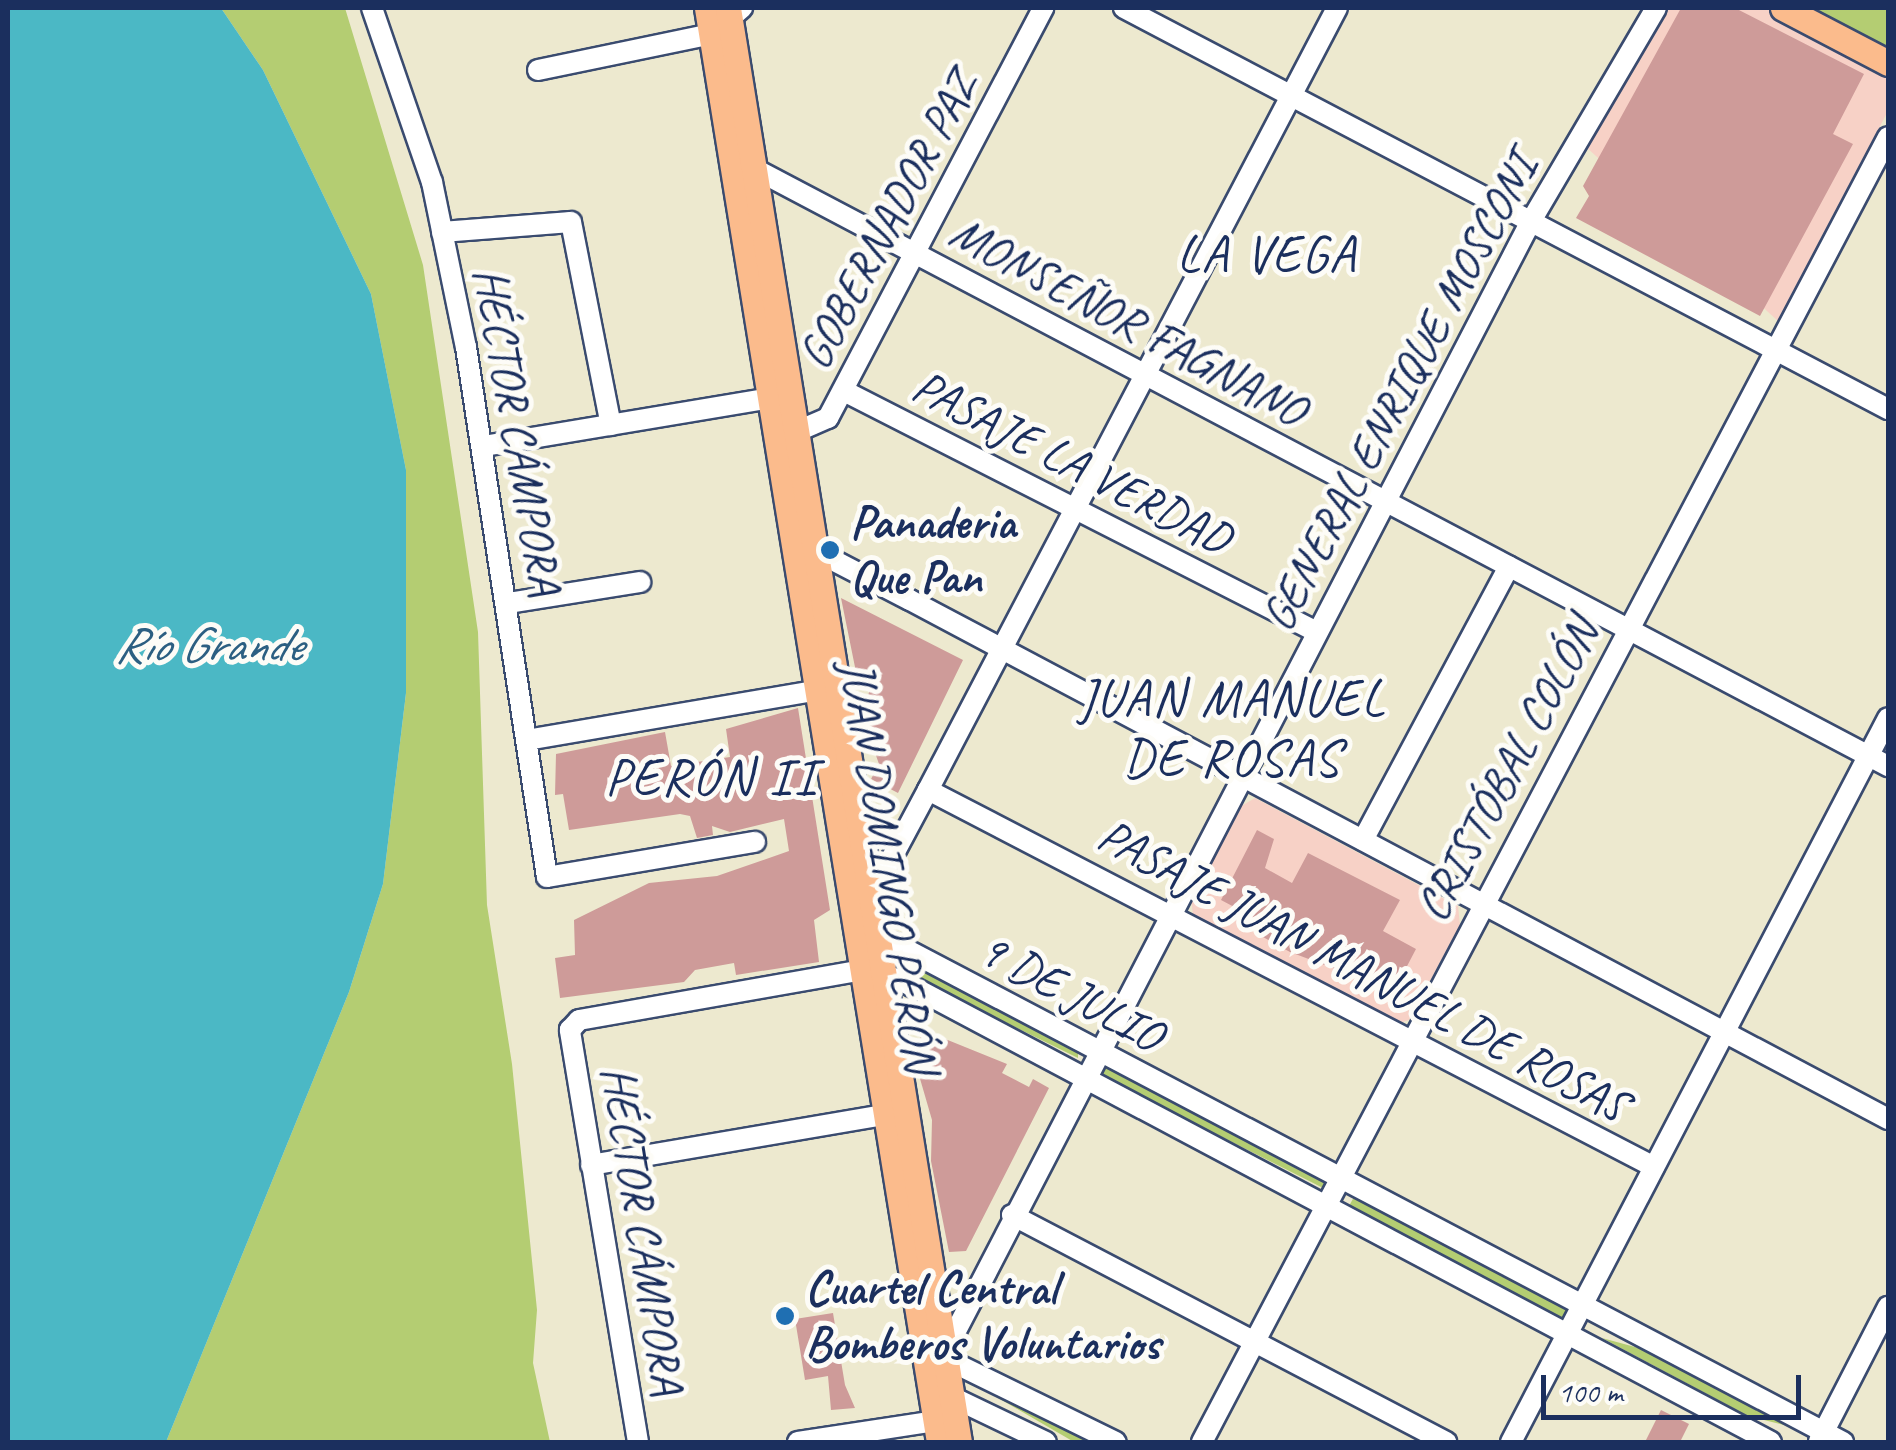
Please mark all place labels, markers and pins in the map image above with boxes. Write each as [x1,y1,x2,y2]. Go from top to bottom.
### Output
place label: Panaderia Que Pan [850,493,1015,606]
marker: Panaderia Que Pan [819,539,841,561]
place label: Cuartel Central Bomberos Voluntarios [805,1259,1160,1372]
marker: Cuartel Central Bomberos Voluntarios [774,1305,796,1327]

